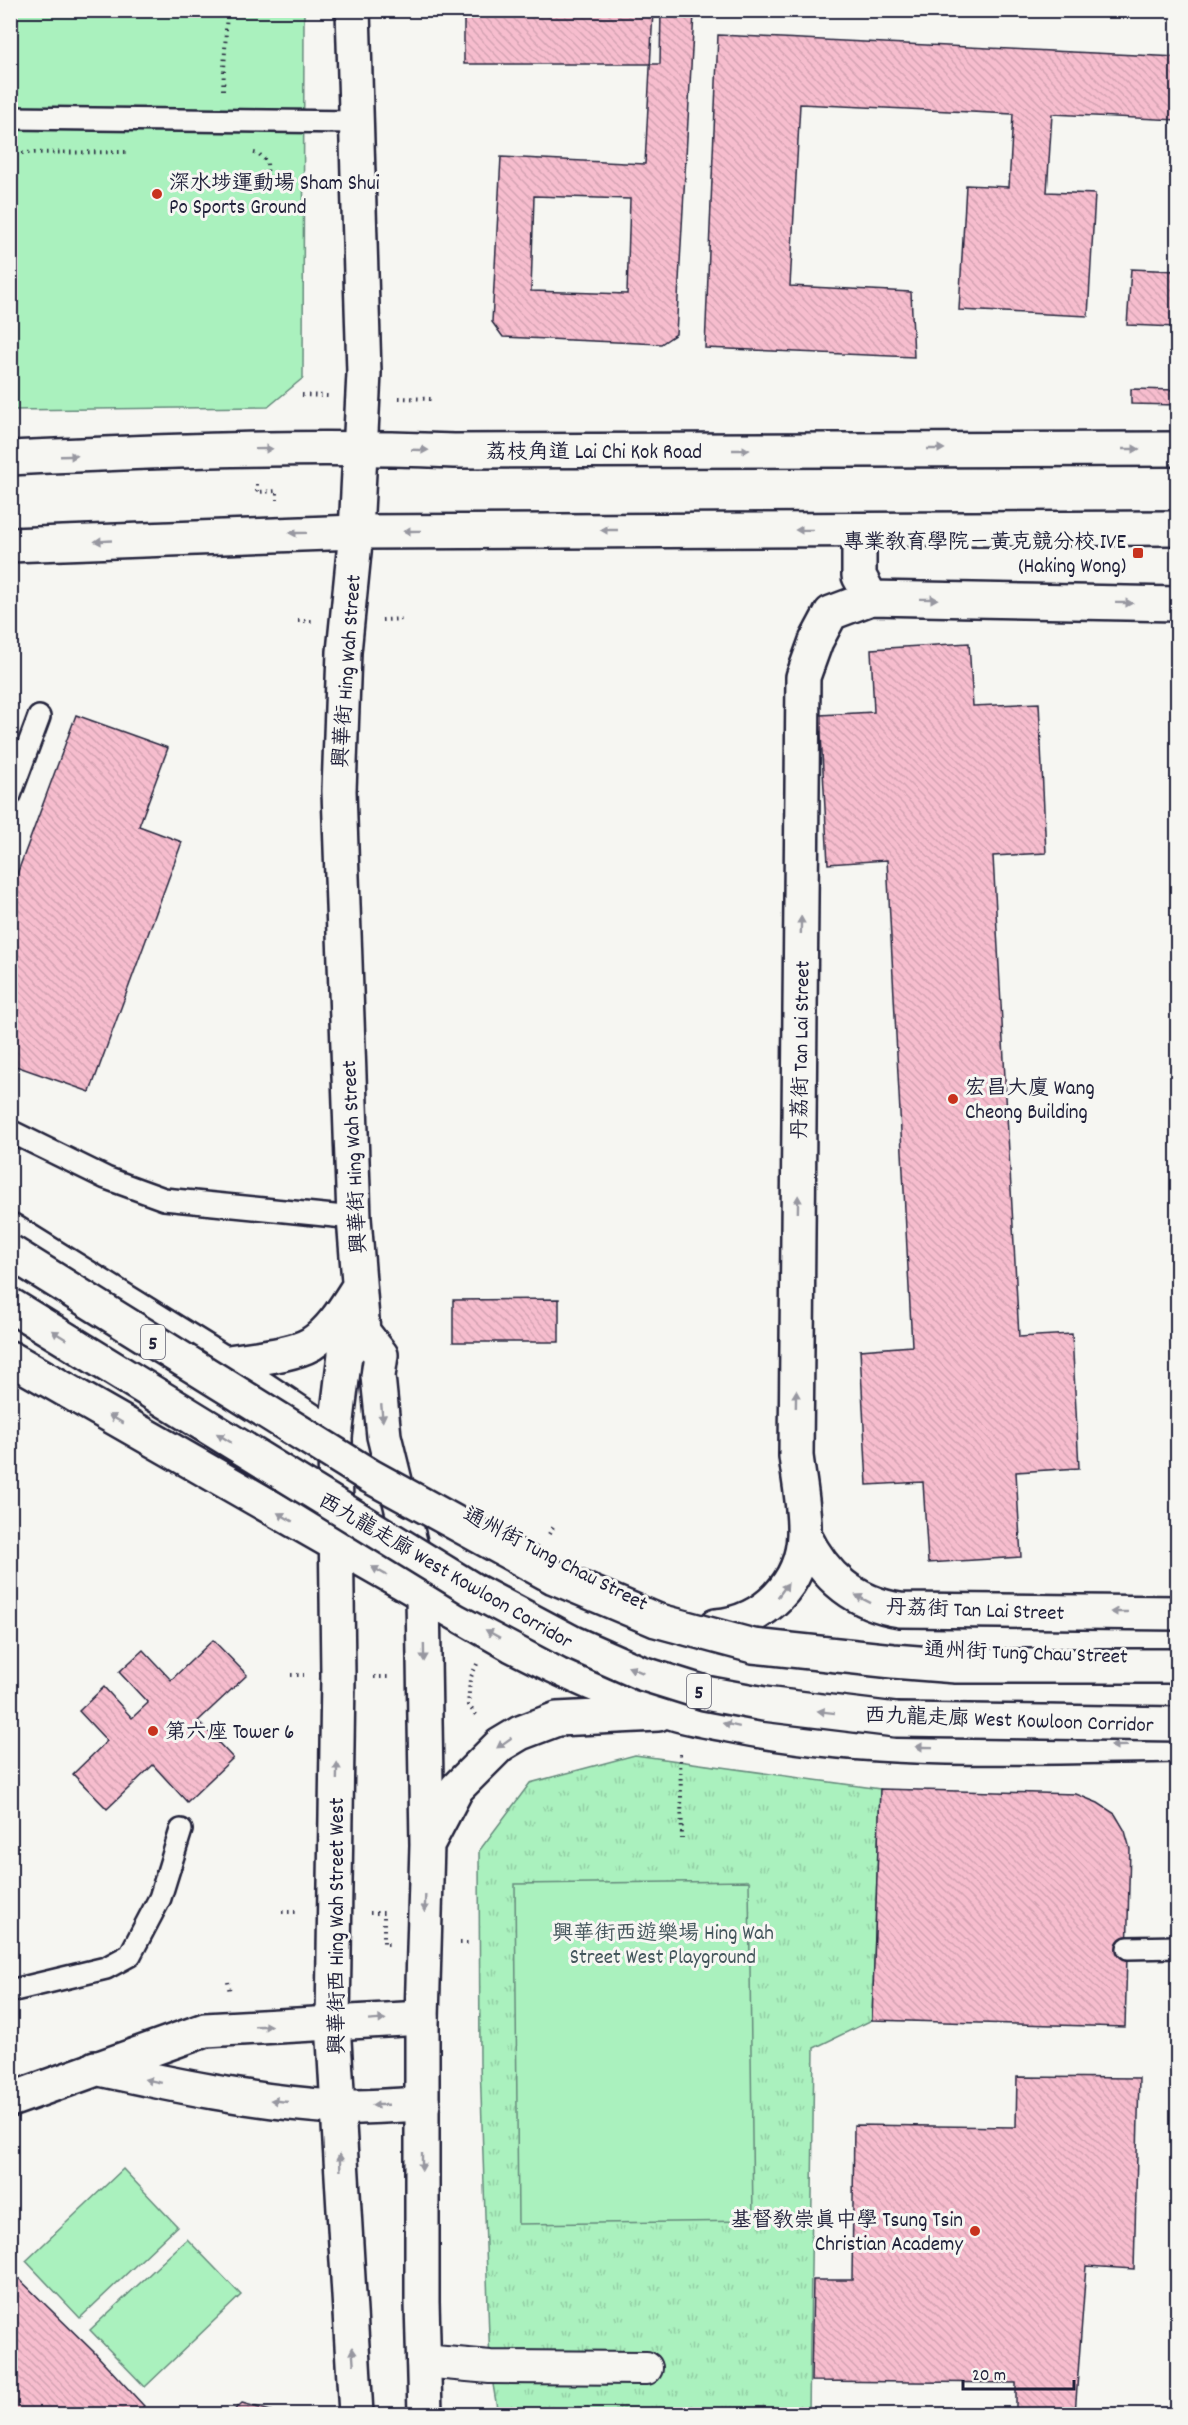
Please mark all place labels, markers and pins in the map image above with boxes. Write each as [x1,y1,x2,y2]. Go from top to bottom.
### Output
place label: 深水埗運動場 Sham Shui Po Sports Ground [169,170,380,224]
marker: 深水埗運動場 Sham Shui Po Sports Ground [150,187,164,201]
place label: 專業教育學院－黃克競分校 IVE (Haking Wong) [843,529,1126,583]
marker: 專業教育學院－黃克競分校 IVE (Haking Wong) [1131,546,1145,560]
place label: 宏昌大廈 Wang Cheong Building [965,1075,1095,1129]
marker: 宏昌大廈 Wang Cheong Building [946,1092,960,1106]
place label: 第六座 Tower 6 [165,1719,294,1749]
marker: 第六座 Tower 6 [146,1724,160,1738]
place label: 基督教崇真中學 Tsung Tsin Christian Academy [730,2207,963,2261]
marker: 基督教崇真中學 Tsung Tsin Christian Academy [968,2224,982,2238]

